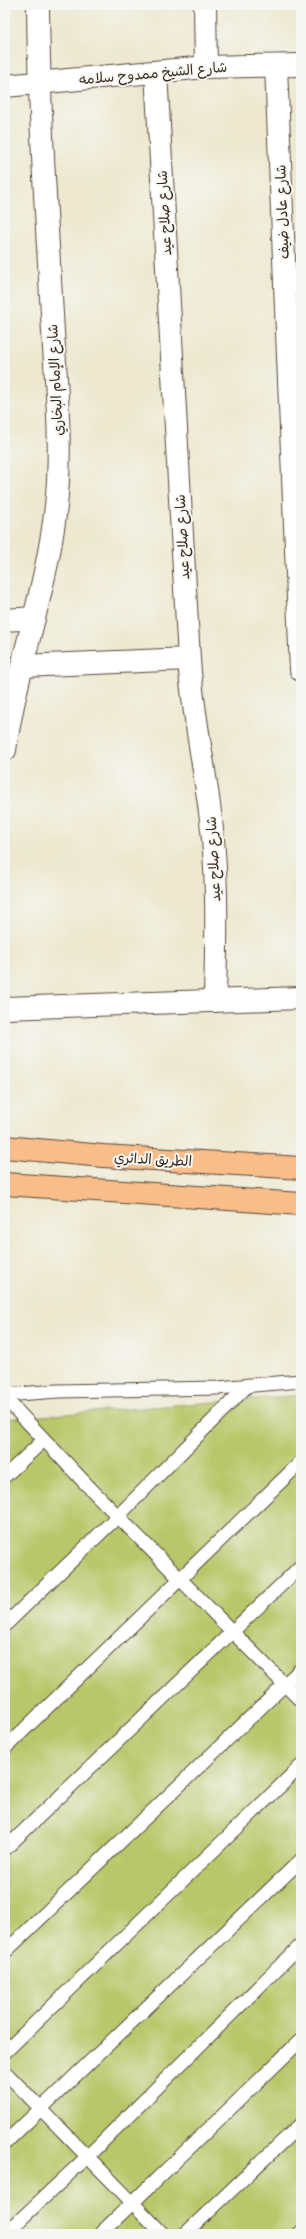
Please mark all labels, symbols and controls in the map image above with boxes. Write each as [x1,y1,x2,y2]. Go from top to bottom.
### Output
street label: شارع الشيخ ممدوح سلامه [78,58,228,91]
street label: شارع عادل ضيف [271,164,296,260]
street label: شارع صلاح عيد [153,170,178,256]
street label: شارع الإمام البخاري [43,324,70,436]
street label: شارع صلاح عيد [171,494,196,580]
street label: شارع صلاح عيد [202,816,227,902]
street label: الطريق الدائري [113,1148,192,1173]

